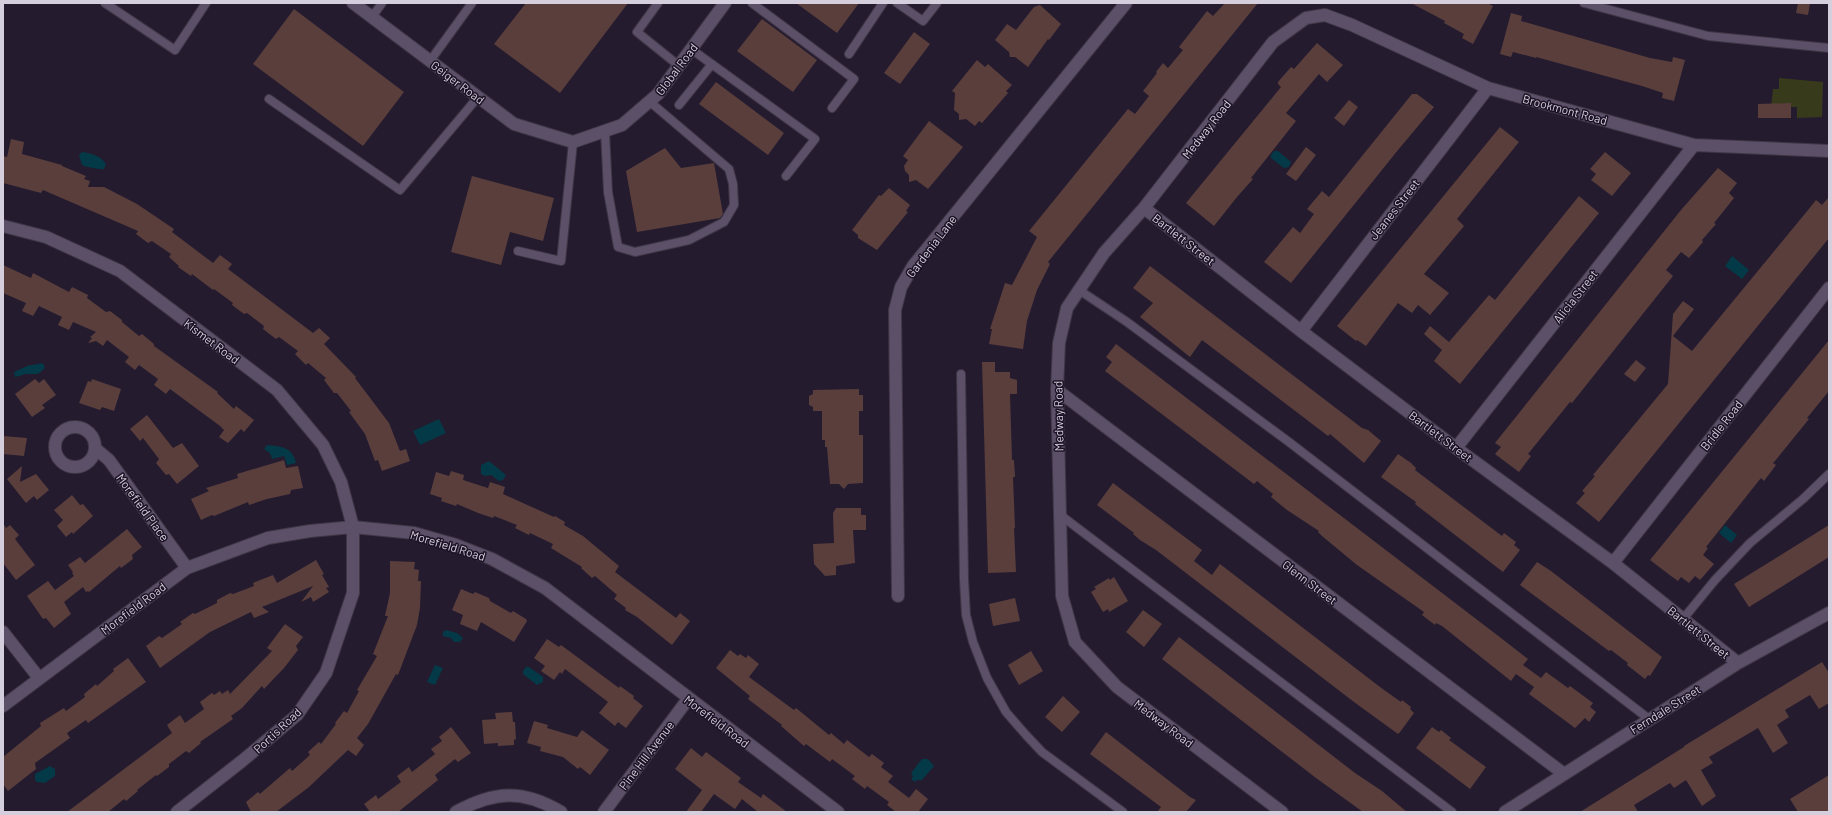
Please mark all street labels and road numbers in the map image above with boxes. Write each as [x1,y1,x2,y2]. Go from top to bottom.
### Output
street label: Global Road [652,40,700,98]
street label: Geiger Road [429,57,487,107]
street label: Brookmont Road [1521,91,1609,127]
street label: Medway Road [1179,97,1233,161]
street label: Jeanes Street [1366,176,1422,242]
street label: Bartlett Street [1150,210,1218,268]
street label: Gardenia Lane [903,212,959,280]
street label: Alicia Street [1550,267,1600,325]
street label: Kismet Road [182,316,242,366]
street label: Medway Road [1050,381,1066,451]
street label: Bridle Road [1697,397,1745,453]
street label: Bartlett Street [1407,408,1475,464]
street label: Morefield Place [114,471,172,543]
street label: Morefield Road [409,527,487,563]
street label: Glenn Street [1280,557,1340,607]
street label: Morefield Road [98,579,168,637]
street label: Bartlett Street [1665,603,1733,661]
street label: Ferndale Street [1627,682,1703,736]
street label: Morefield Road [682,692,752,750]
street label: Medway Road [1132,696,1196,750]
street label: Portis Road [250,704,304,756]
street label: Pine Hill Avenue [616,718,676,792]

